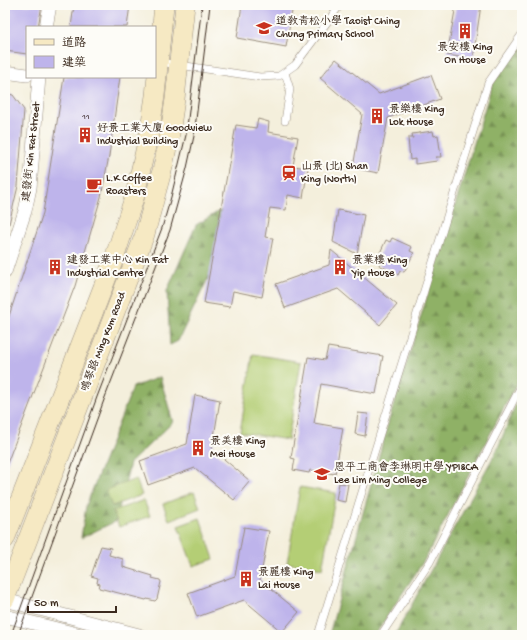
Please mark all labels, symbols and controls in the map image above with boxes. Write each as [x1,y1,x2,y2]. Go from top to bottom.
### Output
place label: 道教青松小學 Taoist Ching Chung Primary School [276,14,400,41]
school or university icon: 道教青松小學 Taoist Ching Chung Primary School [255,19,273,37]
building icon: 景安樓 King On House [456,22,474,40]
legend [26,26,156,78]
text: 道路 [62,36,86,51]
place label: 景安樓 King On House [437,41,493,67]
text: 建築 [62,56,86,71]
street label: 建發街 Kin Fat Street [20,100,43,202]
place label: 景樂樓 King Lok House [389,102,445,129]
building icon: 景樂樓 King Lok House [368,107,386,125]
house number: 11 [81,112,90,123]
place label: 好景工業大廈 Goodview Industrial Building [97,121,212,148]
building icon: 好景工業大廈 Goodview Industrial Building [76,126,94,144]
place label: 山景 (北) Shan King (North) [301,160,369,186]
station icon: 山景 (北) Shan King (North) [280,164,298,182]
place label: L.K Coffee Roasters [106,172,152,198]
cafe icon: L.K Coffee Roasters [85,176,103,194]
place label: 建發工業中心 Kin Fat Industrial Centre [67,253,170,280]
place label: 景業樓 King Yip House [351,253,408,280]
building icon: 建發工業中心 Kin Fat Industrial Centre [46,258,64,276]
building icon: 景業樓 King Yip House [331,258,349,276]
street label: 鳴琴路 Ming Kum Road [79,289,129,393]
place label: 景美樓 King Mei House [210,435,266,461]
building icon: 景美樓 King Mei House [189,439,207,457]
place label: 恩平工商會李琳明中學 YPI&CA Lee Lim Ming College [334,460,478,487]
school or university icon: 恩平工商會李琳明中學 YPI&CA Lee Lim Ming College [313,465,331,483]
place label: 景麗樓 King Lai House [258,566,314,592]
building icon: 景麗樓 King Lai House [237,570,255,588]
scale bar [28,588,116,614]
text: 50 m [34,597,59,611]

